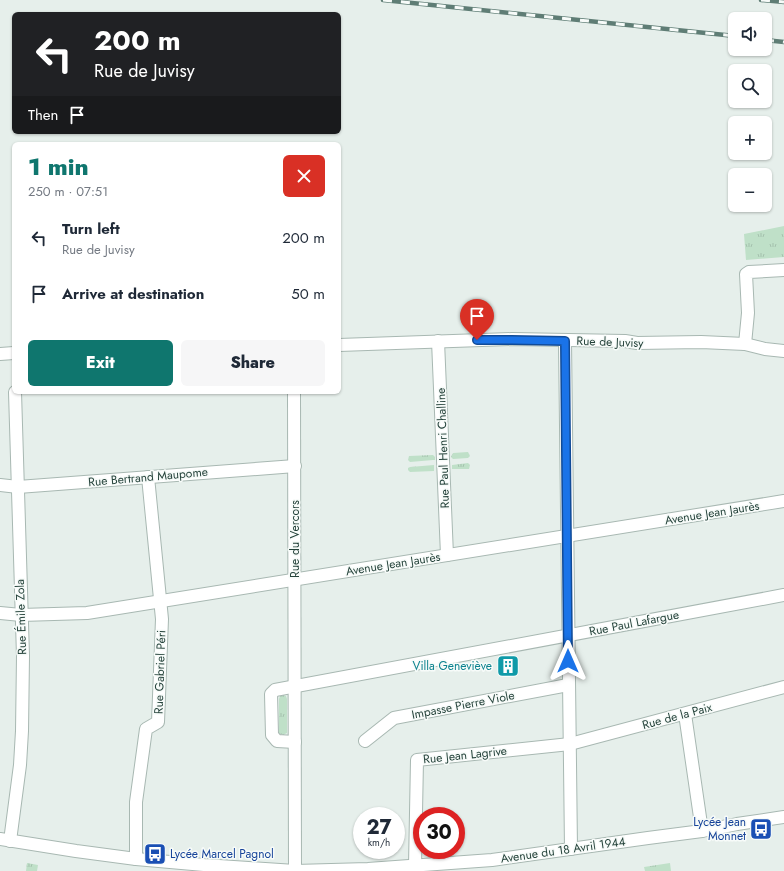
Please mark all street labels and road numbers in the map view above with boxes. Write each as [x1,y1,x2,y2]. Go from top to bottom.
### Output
street label: Rue de Juvisy [576,332,645,352]
street label: Rue Paul Henri Challine [432,387,454,509]
street label: Rue Bertrand Maupome [87,463,209,491]
street label: Avenue Jean Jaurès [663,497,761,529]
street label: Rue du Vercors [286,500,304,578]
street label: Avenue Jean Jaurès [344,548,442,580]
street label: Rue Émile Zola [11,579,31,655]
street label: Rue Paul Lafargue [588,605,680,641]
street label: Rue Gabriel Péri [150,630,170,714]
street label: Impasse Pierre Viole [410,686,516,724]
street label: Rue de la Paix [640,698,715,734]
street label: Rue Jean Lagrive [422,742,508,768]
street label: Avenue du 18 Avril 1944 [499,832,627,868]

